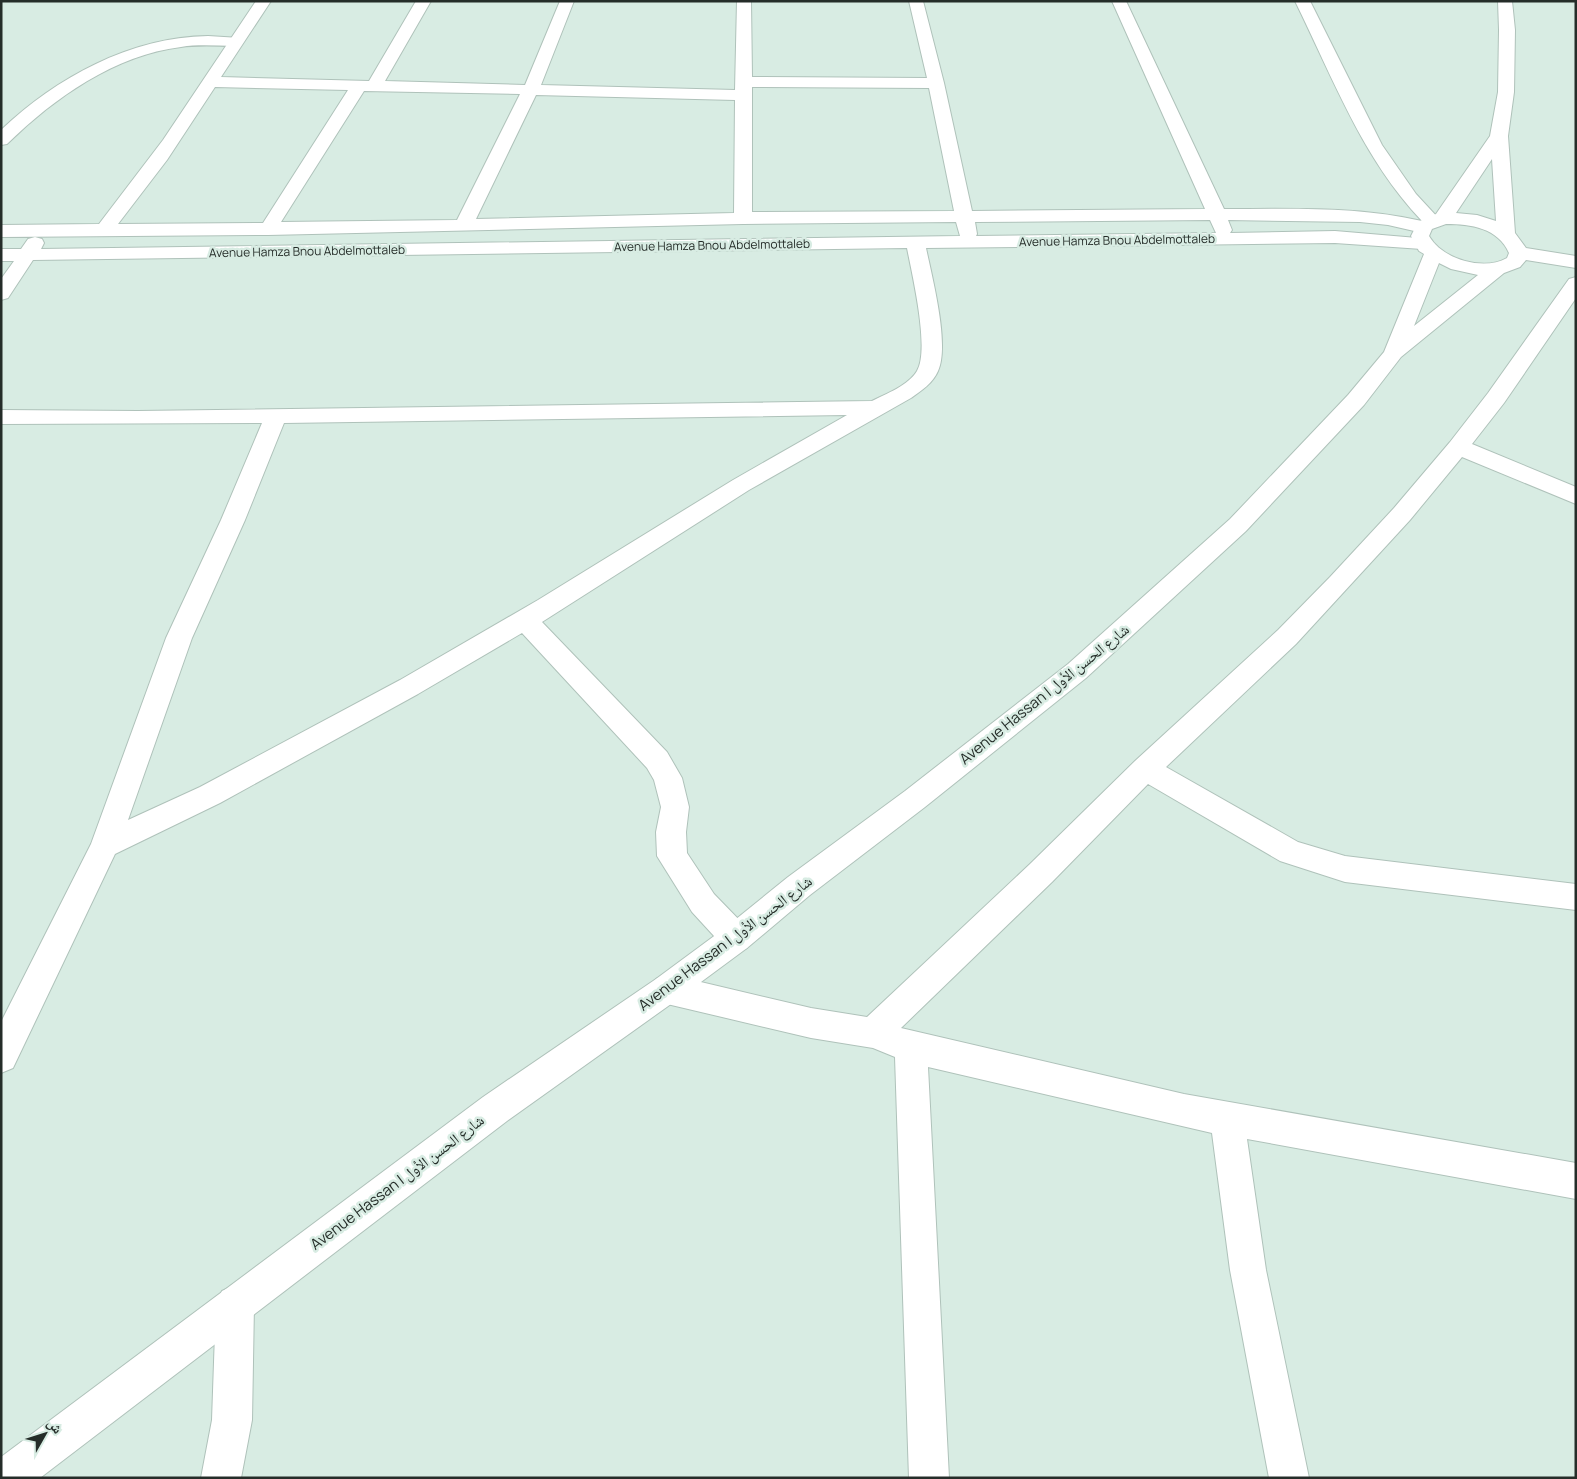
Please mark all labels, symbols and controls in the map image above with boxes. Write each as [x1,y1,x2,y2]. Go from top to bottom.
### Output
street label: Avenue Hamza Bnou Abdelmottaleb [1019,230,1215,250]
street label: Avenue Hamza Bnou Abdelmottaleb [614,235,810,255]
street label: Avenue Hamza Bnou Abdelmottaleb [209,241,405,261]
street label: Avenue Hassan I شارع الحسن الأول [955,619,1133,769]
street label: Avenue Hassan I شارع الحسن الأول [634,871,816,1015]
street label: Avenue Hassan I شارع الحسن الأول [306,1110,488,1254]
north arrow [20,1409,70,1459]
text: ش [43,1414,68,1437]

